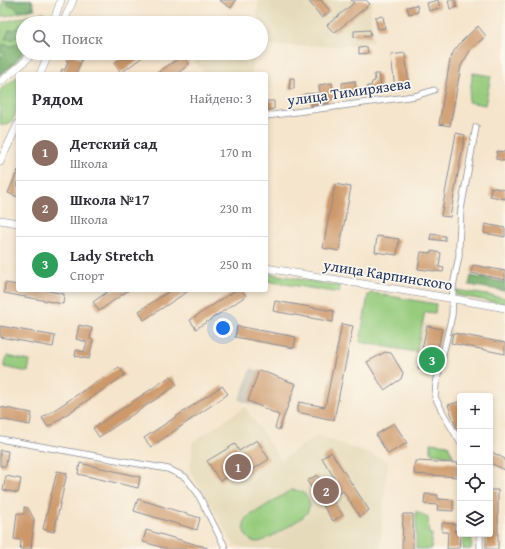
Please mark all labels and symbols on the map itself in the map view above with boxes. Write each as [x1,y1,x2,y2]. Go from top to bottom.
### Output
street label: улица Тимирязева [285,72,413,111]
street label: улица Карпинского [321,254,454,295]
your location [213,318,233,338]
pin: 3 [419,345,445,375]
pin: 1 [225,452,251,482]
pin: 2 [313,476,339,506]

